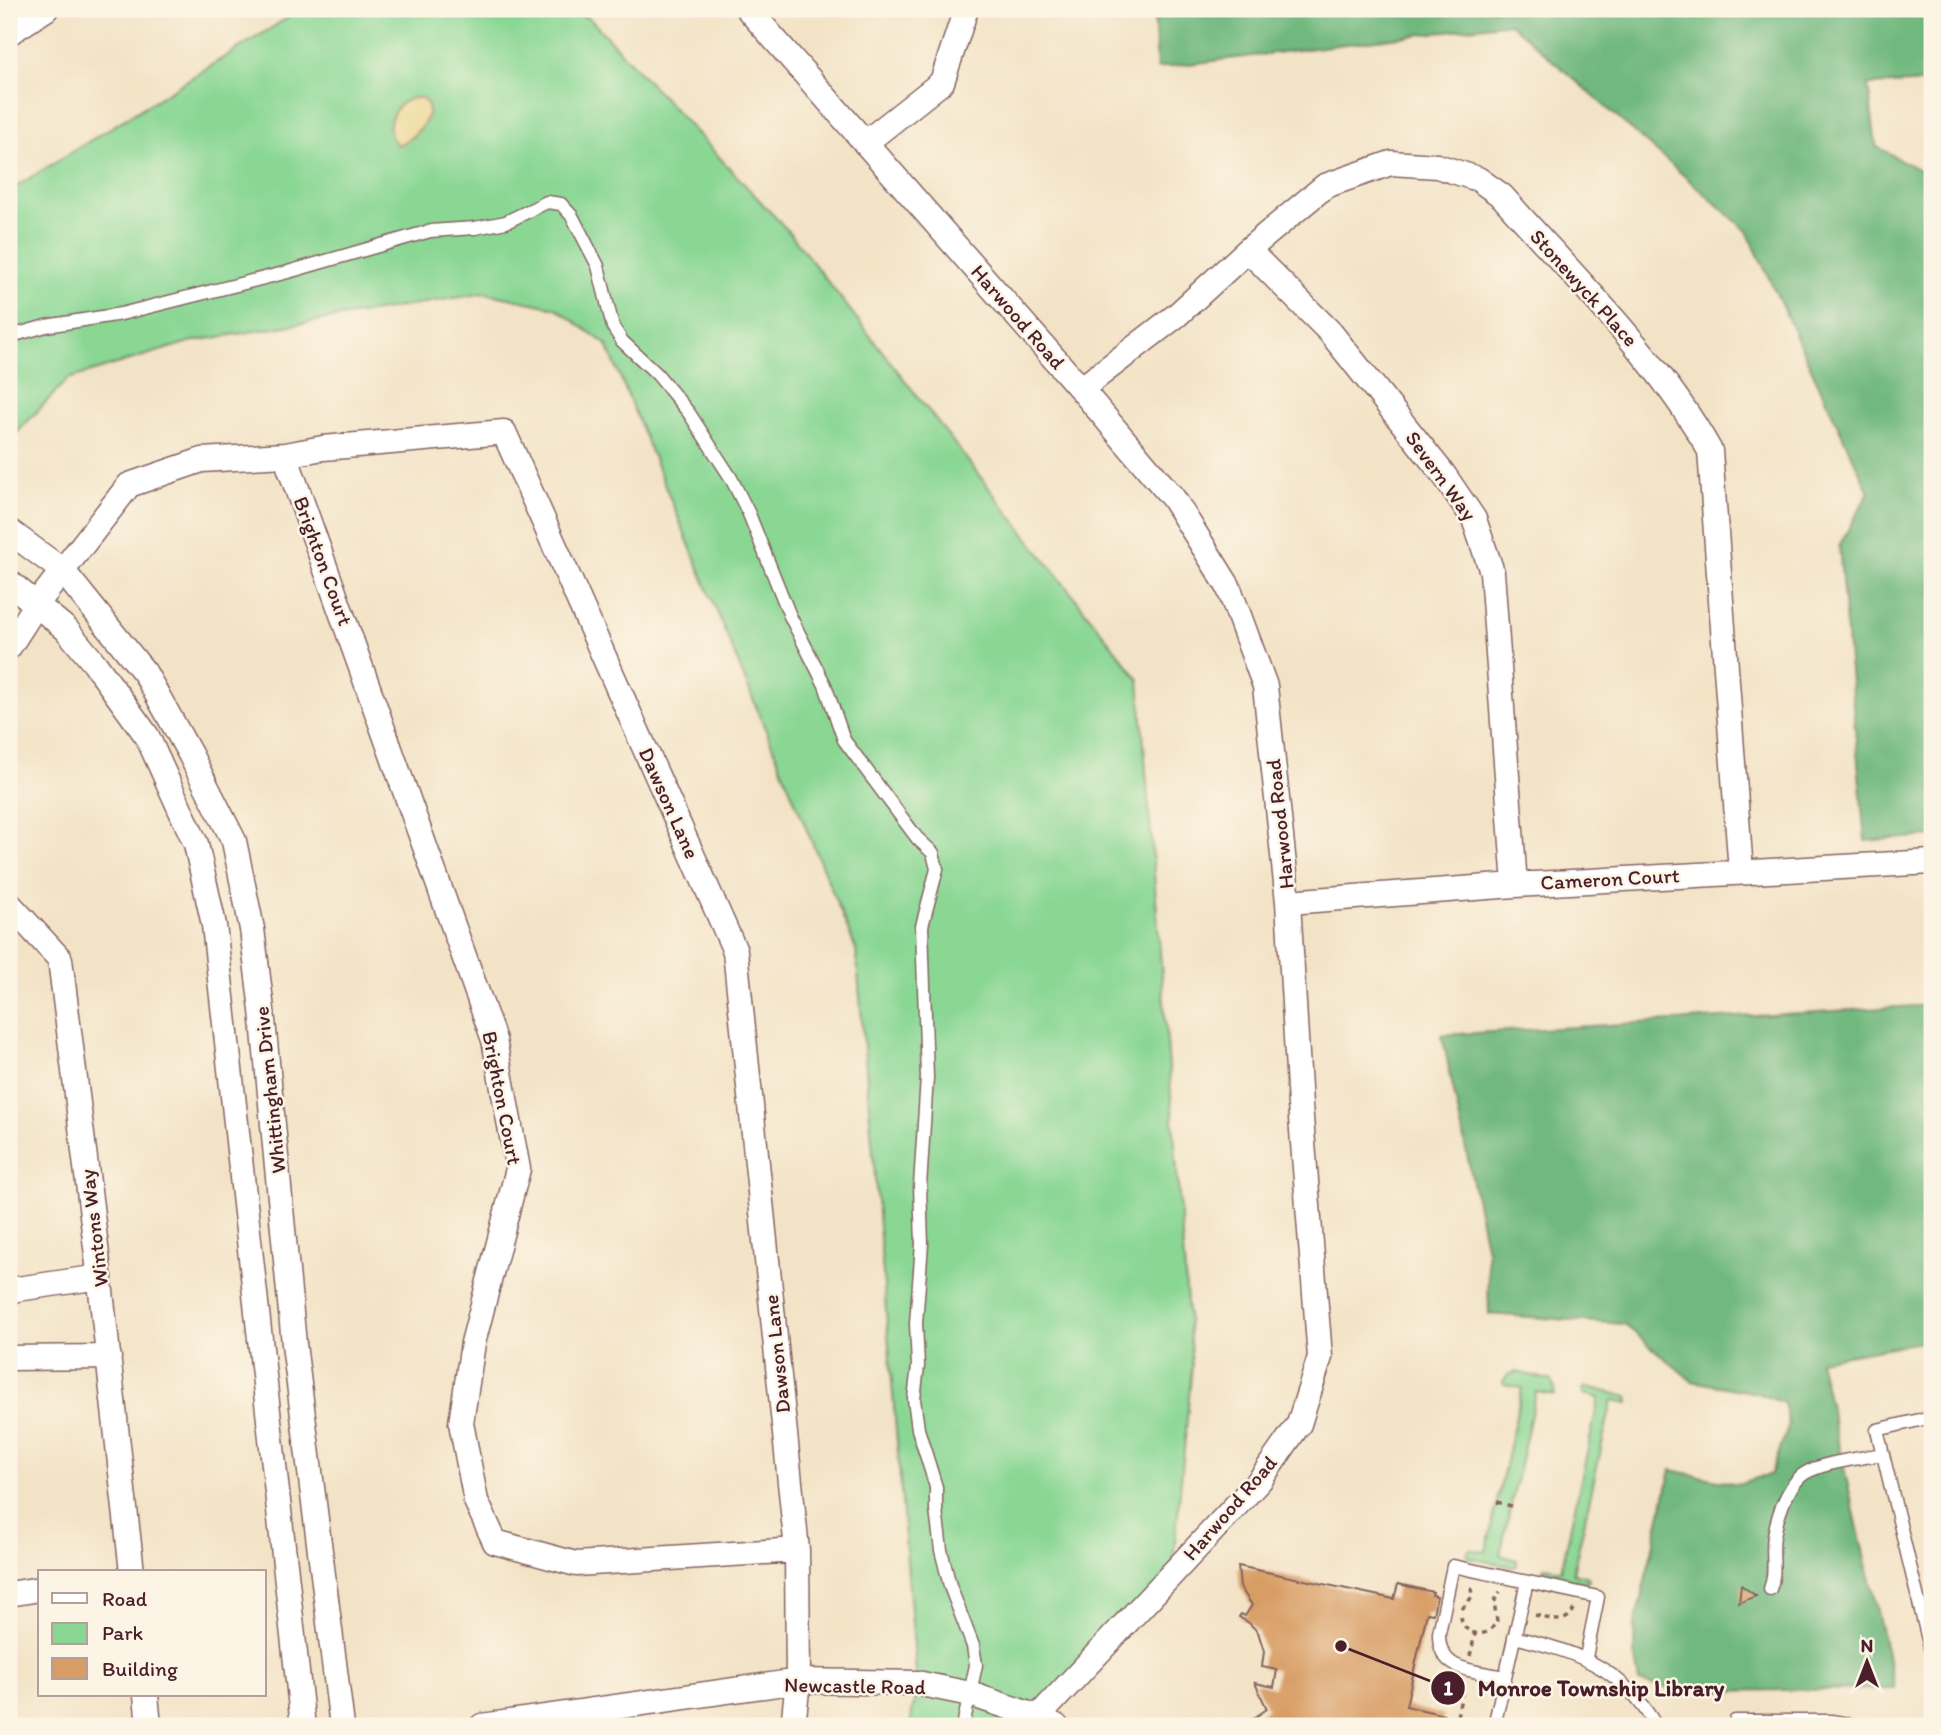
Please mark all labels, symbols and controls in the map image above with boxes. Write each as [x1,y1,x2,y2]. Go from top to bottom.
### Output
street label: Stonewyck Place [1525,224,1644,352]
street label: Harwood Road [966,259,1071,375]
street label: Severn Way [1400,426,1482,526]
street label: Brighton Court [289,493,358,629]
street label: Dawson Lane [634,743,705,862]
street label: Harwood Road [1260,757,1299,890]
street label: Cameron Court [1540,862,1680,895]
street label: Whittingham Drive [248,1005,291,1175]
street label: Brighton Court [477,1029,528,1167]
street label: Wintons Way [74,1168,113,1288]
street label: Dawson Lane [758,1293,795,1415]
street label: Harwood Road [1177,1450,1282,1565]
legend [38,1570,266,1696]
text: Road [102,1586,148,1611]
text: Park [102,1620,144,1645]
north arrow [1832,1626,1902,1696]
text: N [1861,1634,1873,1657]
text: Building [102,1656,178,1681]
callout: Monroe Township Library [1430,1666,1738,1710]
street label: Newcastle Road [784,1672,927,1699]
text: Monroe Township Library [1478,1674,1725,1702]
text: 1 [1443,1675,1453,1700]

